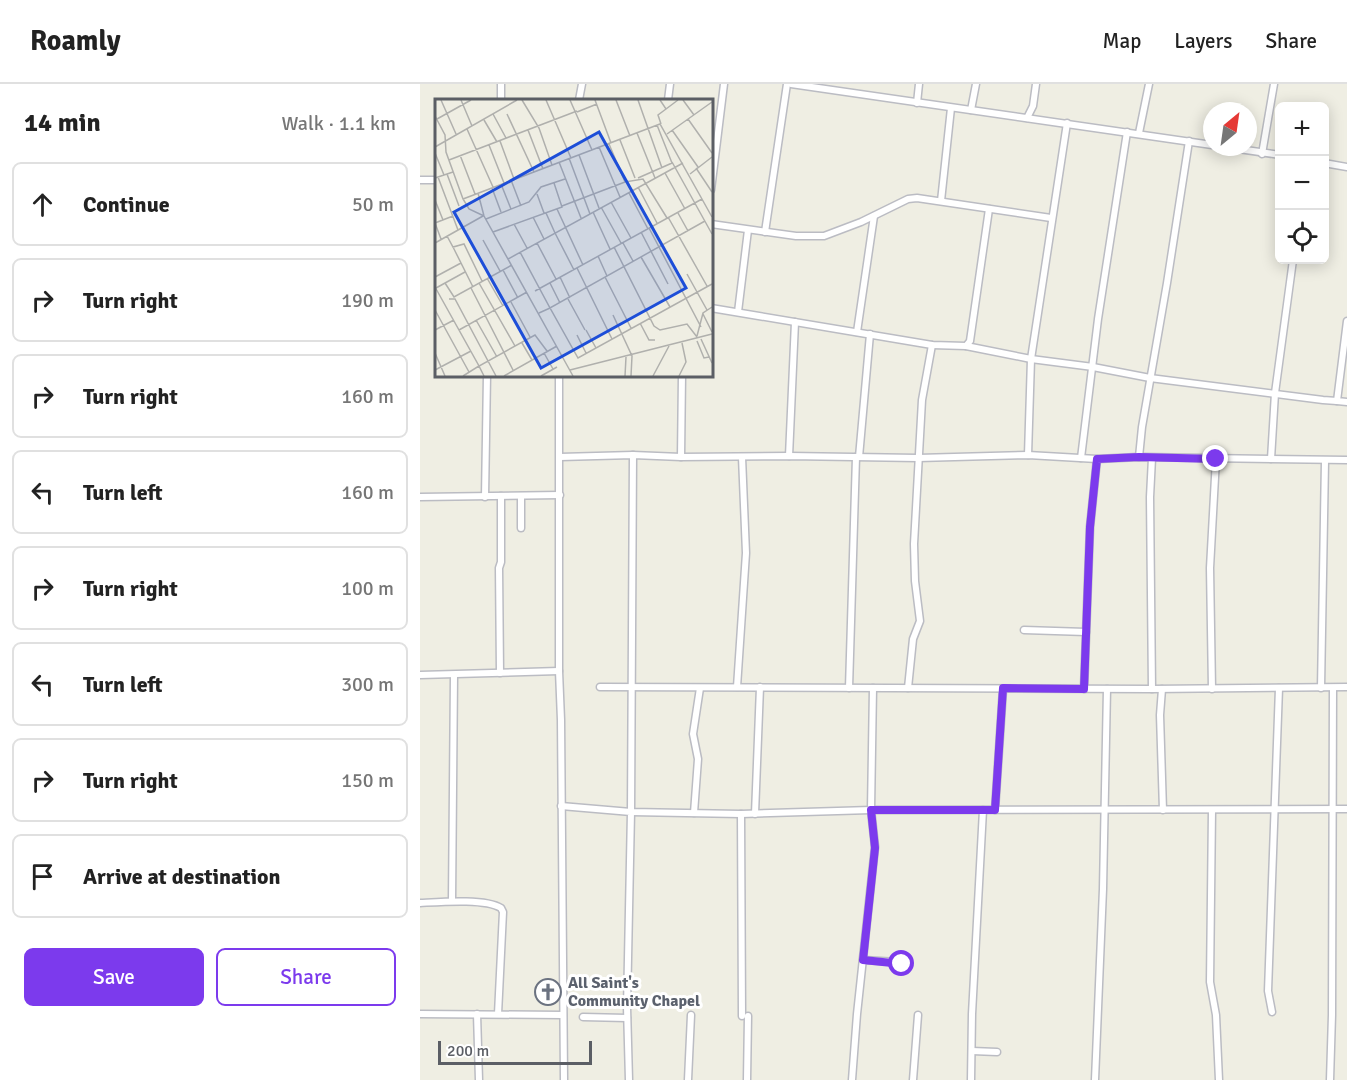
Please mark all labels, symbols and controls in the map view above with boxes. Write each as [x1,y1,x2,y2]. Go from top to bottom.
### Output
text: Roamly [30,24,121,58]
text: Map [1103,28,1141,54]
text: Layers [1174,28,1232,54]
text: Share [1265,28,1317,54]
inset map [435,99,712,376]
north arrow [1203,102,1257,156]
map controls [1275,102,1329,264]
button: + [1275,102,1329,156]
text: 14 min [24,107,101,139]
text: Walk · 1.1 km [282,111,396,136]
button: − [1275,156,1329,210]
icon: ahead [26,188,59,221]
text: Continue [83,191,170,218]
text: 50 m [352,192,394,217]
button: locate [1275,210,1329,264]
icon: right [26,284,59,317]
text: Turn right [83,287,178,314]
text: 190 m [341,288,394,313]
icon: right [26,380,59,413]
text: Turn right [83,383,178,410]
text: 160 m [341,384,394,409]
route end [1202,445,1228,471]
icon: left [26,476,59,509]
text: Turn left [83,479,163,506]
text: 160 m [341,480,394,505]
icon: right [26,572,59,605]
text: Turn right [83,575,178,602]
text: 100 m [341,576,394,601]
icon: left [26,668,59,701]
text: Turn left [83,671,163,698]
text: 300 m [341,672,394,697]
icon: right [26,764,59,797]
text: Turn right [83,767,178,794]
text: 150 m [341,768,394,793]
icon: arrive [26,860,59,893]
text: Arrive at destination [83,863,280,890]
button: Save [24,948,204,1006]
button: Share [216,948,396,1006]
route start [888,950,914,976]
place label: All Saint's Community Chapel [568,973,700,1011]
church icon: All Saint's Community Chapel [533,977,563,1007]
scale bar [438,1038,592,1066]
text: 200 m [447,1041,489,1061]

